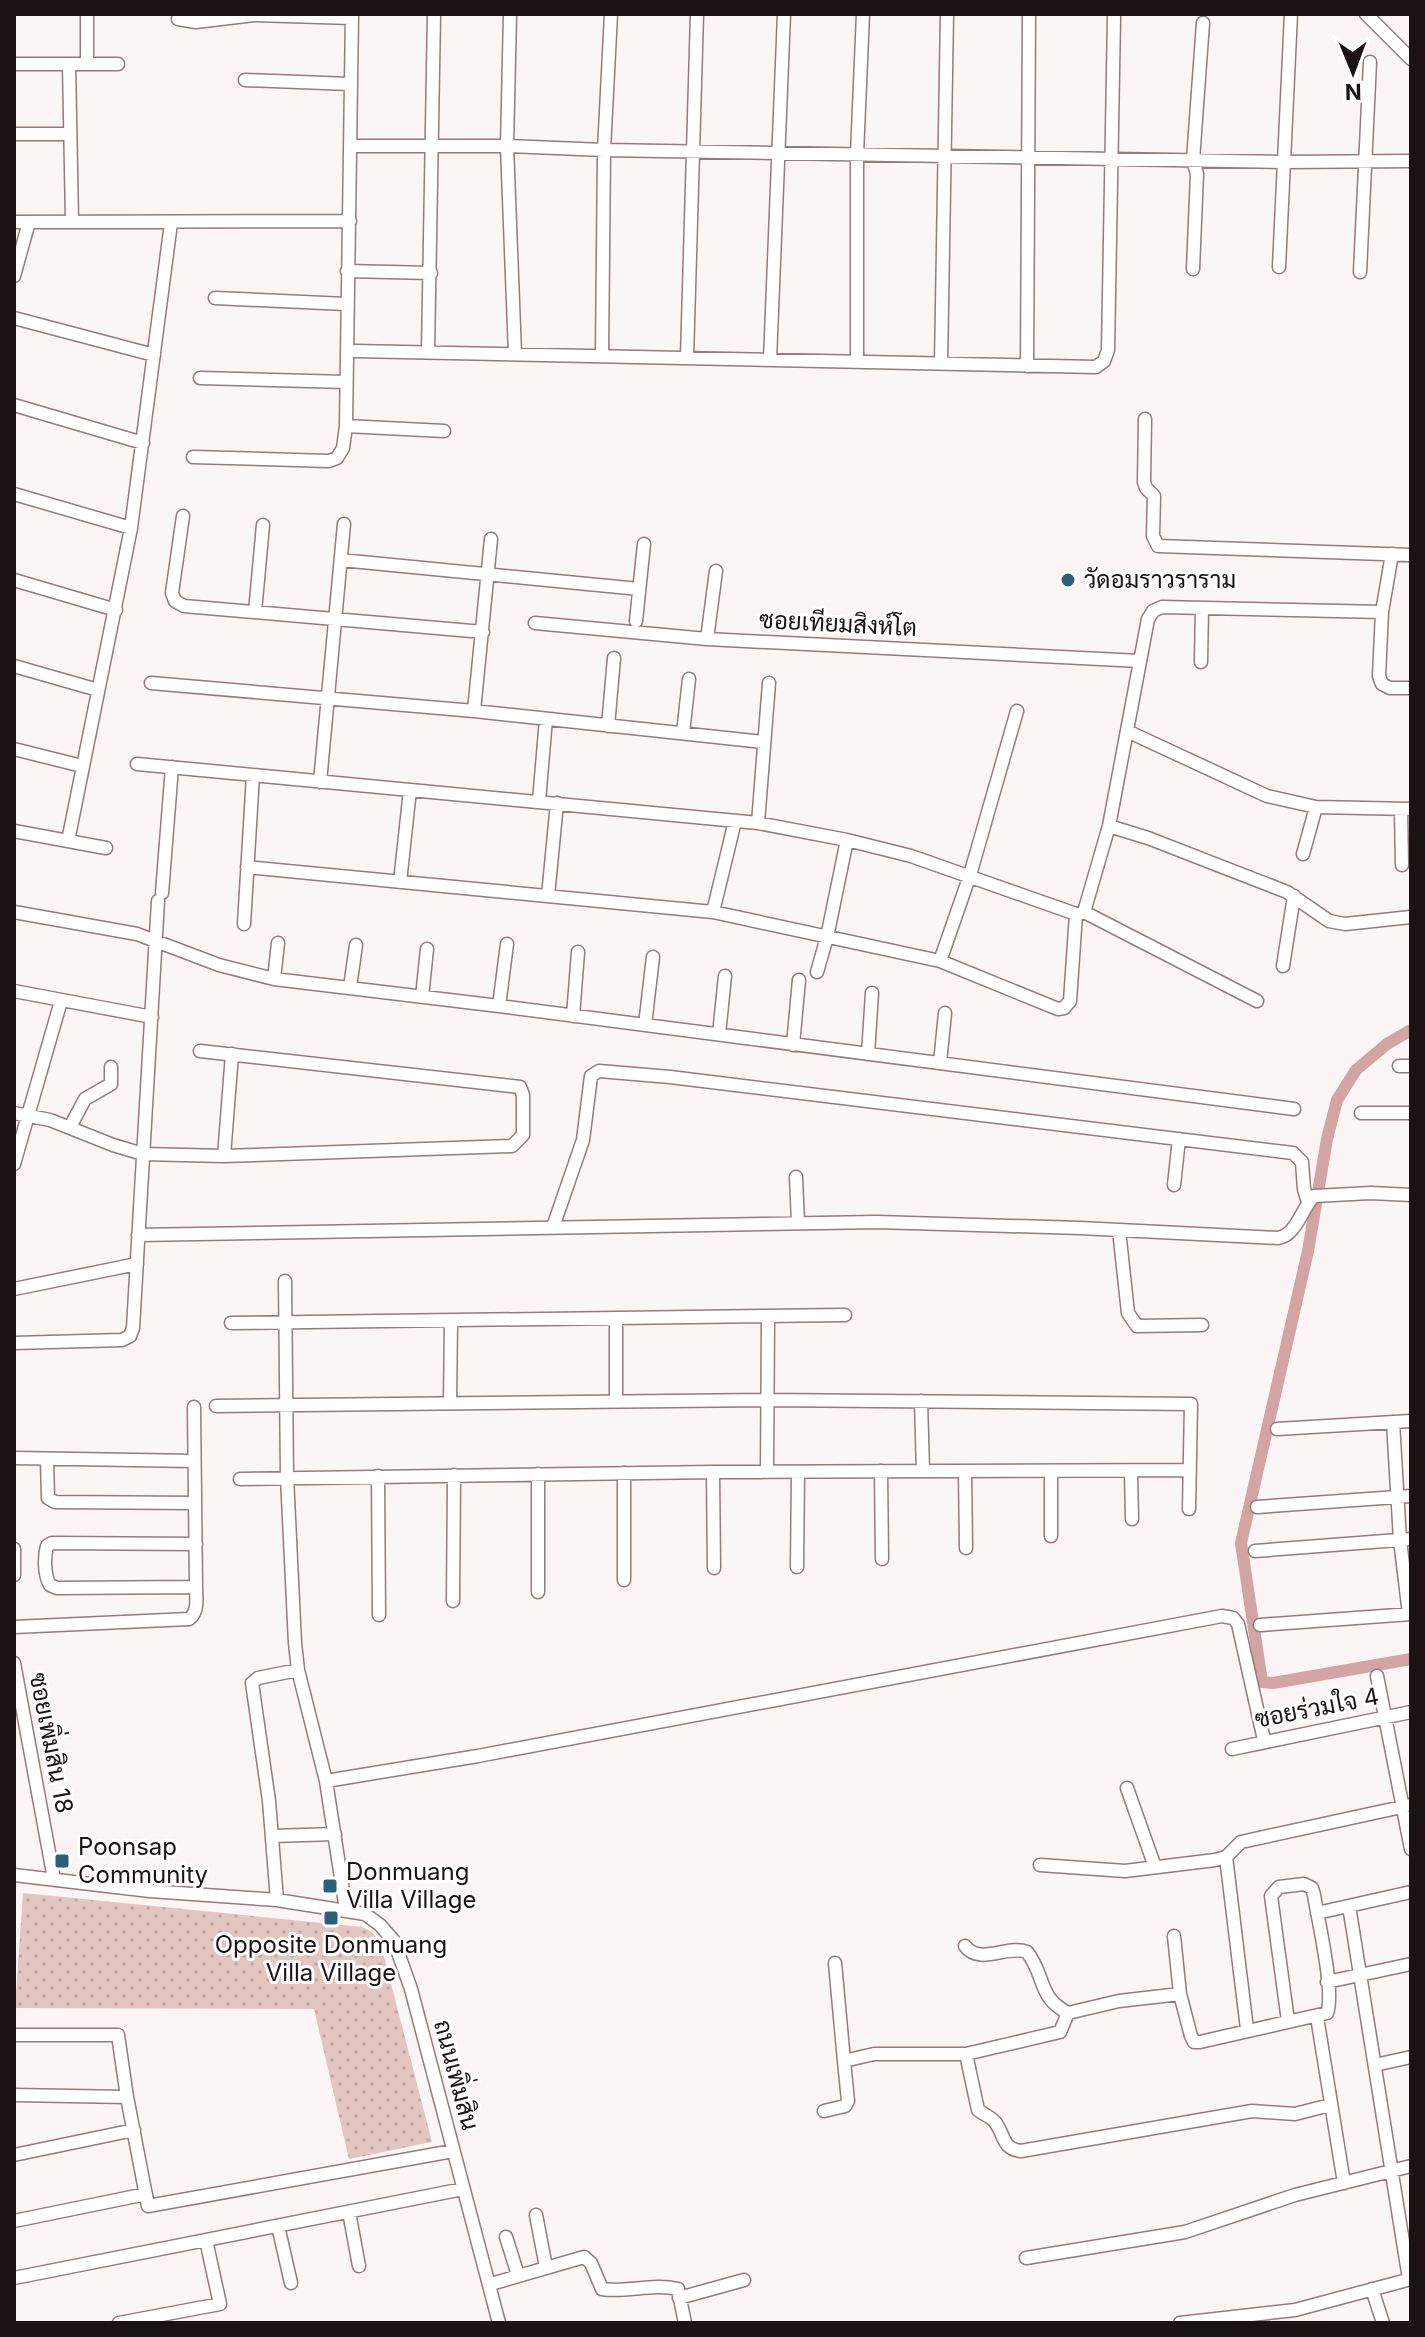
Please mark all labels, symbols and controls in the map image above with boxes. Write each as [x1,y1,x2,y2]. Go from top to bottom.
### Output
north arrow [1313,32,1393,112]
text: N [1345,79,1362,105]
place label: วัดอมราวราราม [1084,565,1236,594]
marker: วัดอมราวราราม [1059,571,1077,589]
street label: ซอยเทียมสิงห์โต [758,604,918,642]
street label: ซอยเพิ่มสิน 18 [24,1669,84,1816]
street label: ซอยร่วมใจ 4 [1252,1680,1381,1734]
place label: Poonsap Community [78,1832,208,1889]
marker: Poonsap Community [53,1852,71,1870]
place label: Donmuang Villa Village [346,1857,476,1914]
marker: Donmuang Villa Village [321,1877,339,1895]
marker: Opposite Donmuang Villa Village [322,1909,340,1927]
place label: Opposite Donmuang Villa Village [215,1930,447,1987]
street label: ถนนเพิ่มสิน [428,2015,490,2133]

